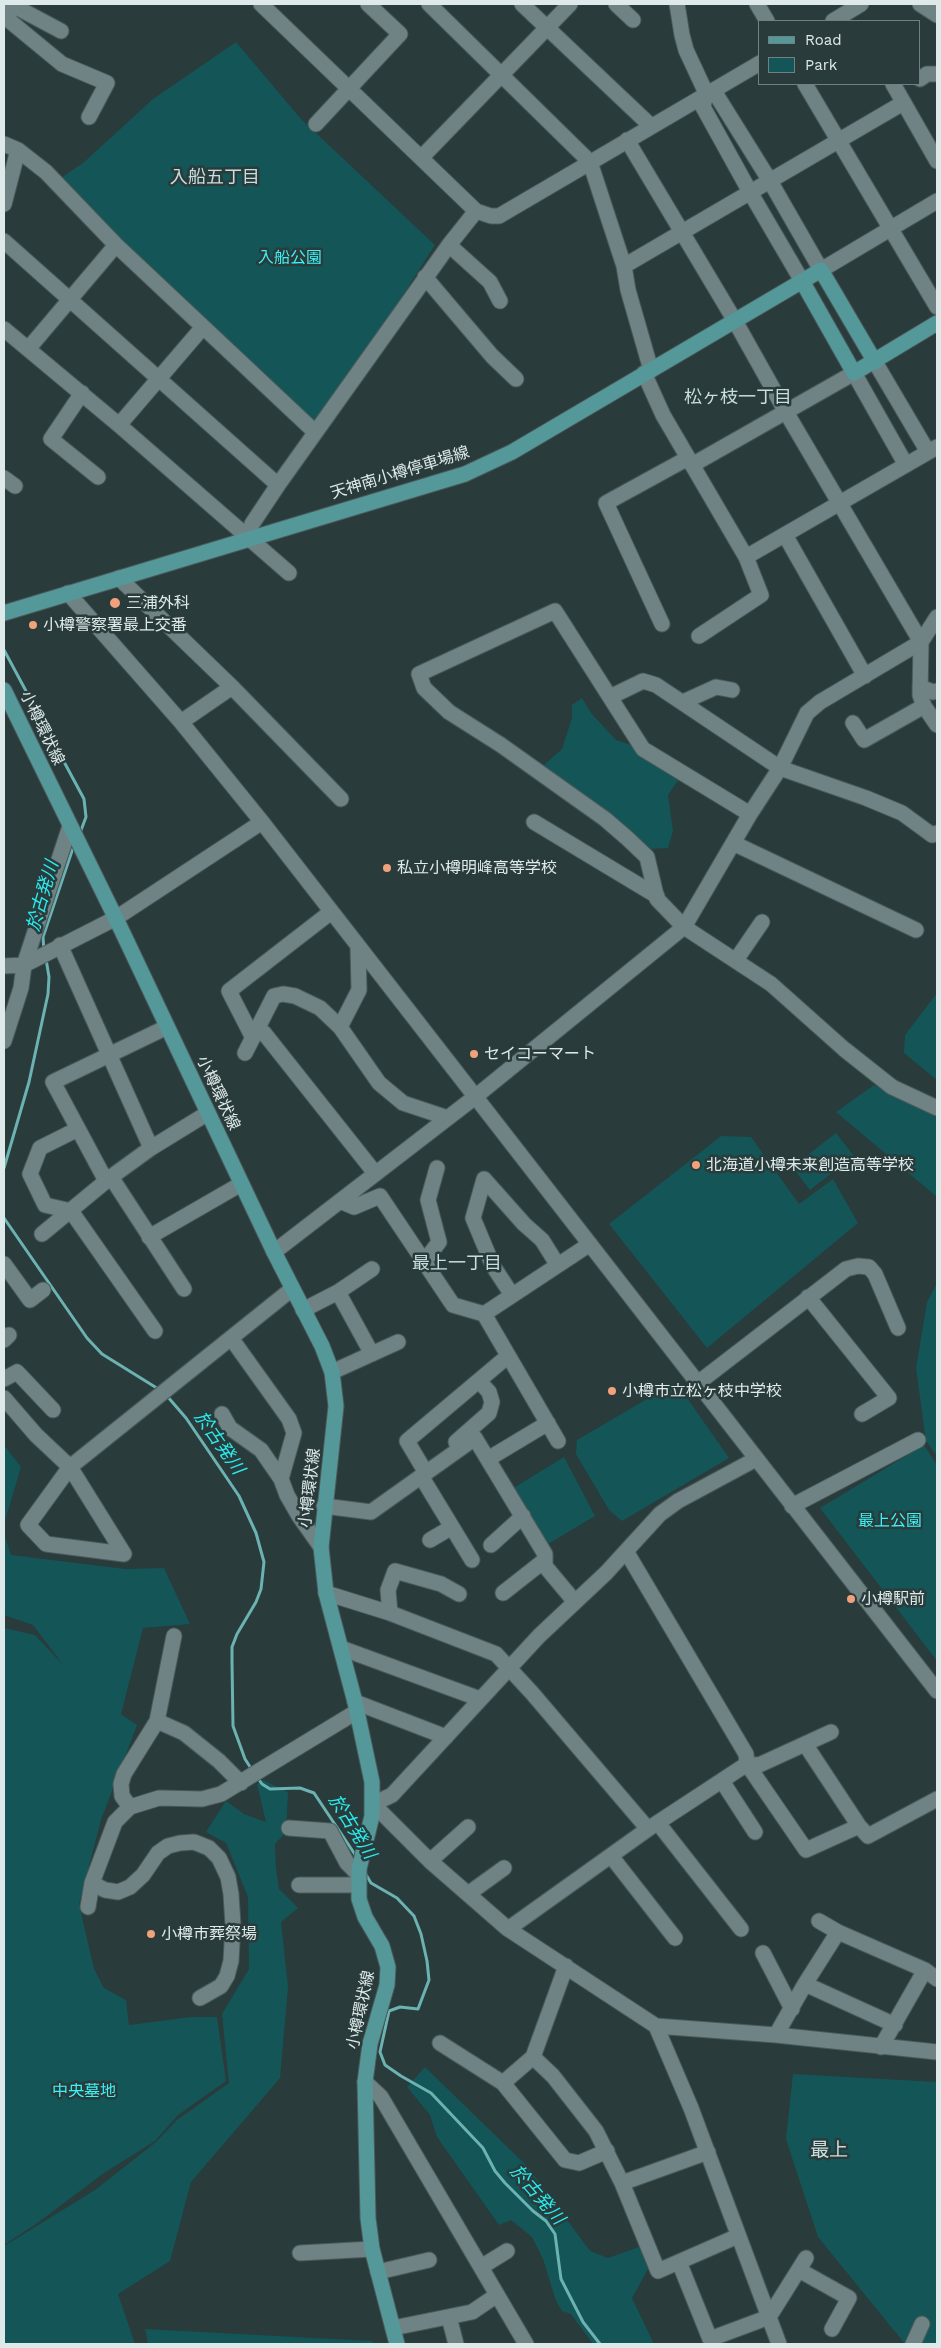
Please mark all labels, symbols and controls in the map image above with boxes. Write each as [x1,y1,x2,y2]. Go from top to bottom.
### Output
legend [758,20,921,85]
text: Road [805,31,842,49]
text: Park [805,56,837,74]
district label: 入船五丁目 [170,167,260,189]
park label: 入船公園 [258,248,322,268]
district label: 松ヶ枝一丁目 [684,387,792,409]
street label: 天神南小樽停車場線 [328,443,472,503]
place label: 三浦外科 [126,593,190,613]
marker: 三浦外科 [108,596,122,610]
place label: 小樽警察署最上交番 [43,615,187,635]
marker: 小樽警察署最上交番 [27,619,39,631]
street label: 小樽環状線 [16,688,68,768]
water label: 於古発川 [23,858,63,934]
place label: 私立小樽明峰高等学校 [397,858,557,878]
marker: 私立小樽明峰高等学校 [381,862,393,874]
place label: セイコーマート [484,1044,596,1064]
marker: セイコーマート [468,1048,480,1060]
street label: 小樽環状線 [192,1053,244,1133]
place label: 北海道小樽未来創造高等学校 [706,1155,914,1175]
marker: 北海道小樽未来創造高等学校 [690,1159,702,1171]
district label: 最上一丁目 [412,1253,502,1275]
place label: 小樽市立松ヶ枝中学校 [622,1381,782,1401]
marker: 小樽市立松ヶ枝中学校 [606,1385,618,1397]
water label: 於古発川 [190,1407,248,1479]
street label: 小樽環状線 [296,1447,324,1529]
park label: 最上公園 [858,1511,922,1531]
place label: 小樽駅前 [861,1589,925,1609]
marker: 小樽駅前 [845,1593,857,1605]
water label: 於古発川 [324,1791,380,1863]
place label: 小樽市葬祭場 [161,1924,257,1944]
marker: 小樽市葬祭場 [145,1928,157,1940]
street label: 小樽環状線 [343,1969,379,2051]
park label: 中央墓地 [52,2081,116,2101]
district label: 最上 [810,2139,848,2161]
water label: 於古発川 [505,2161,569,2229]

